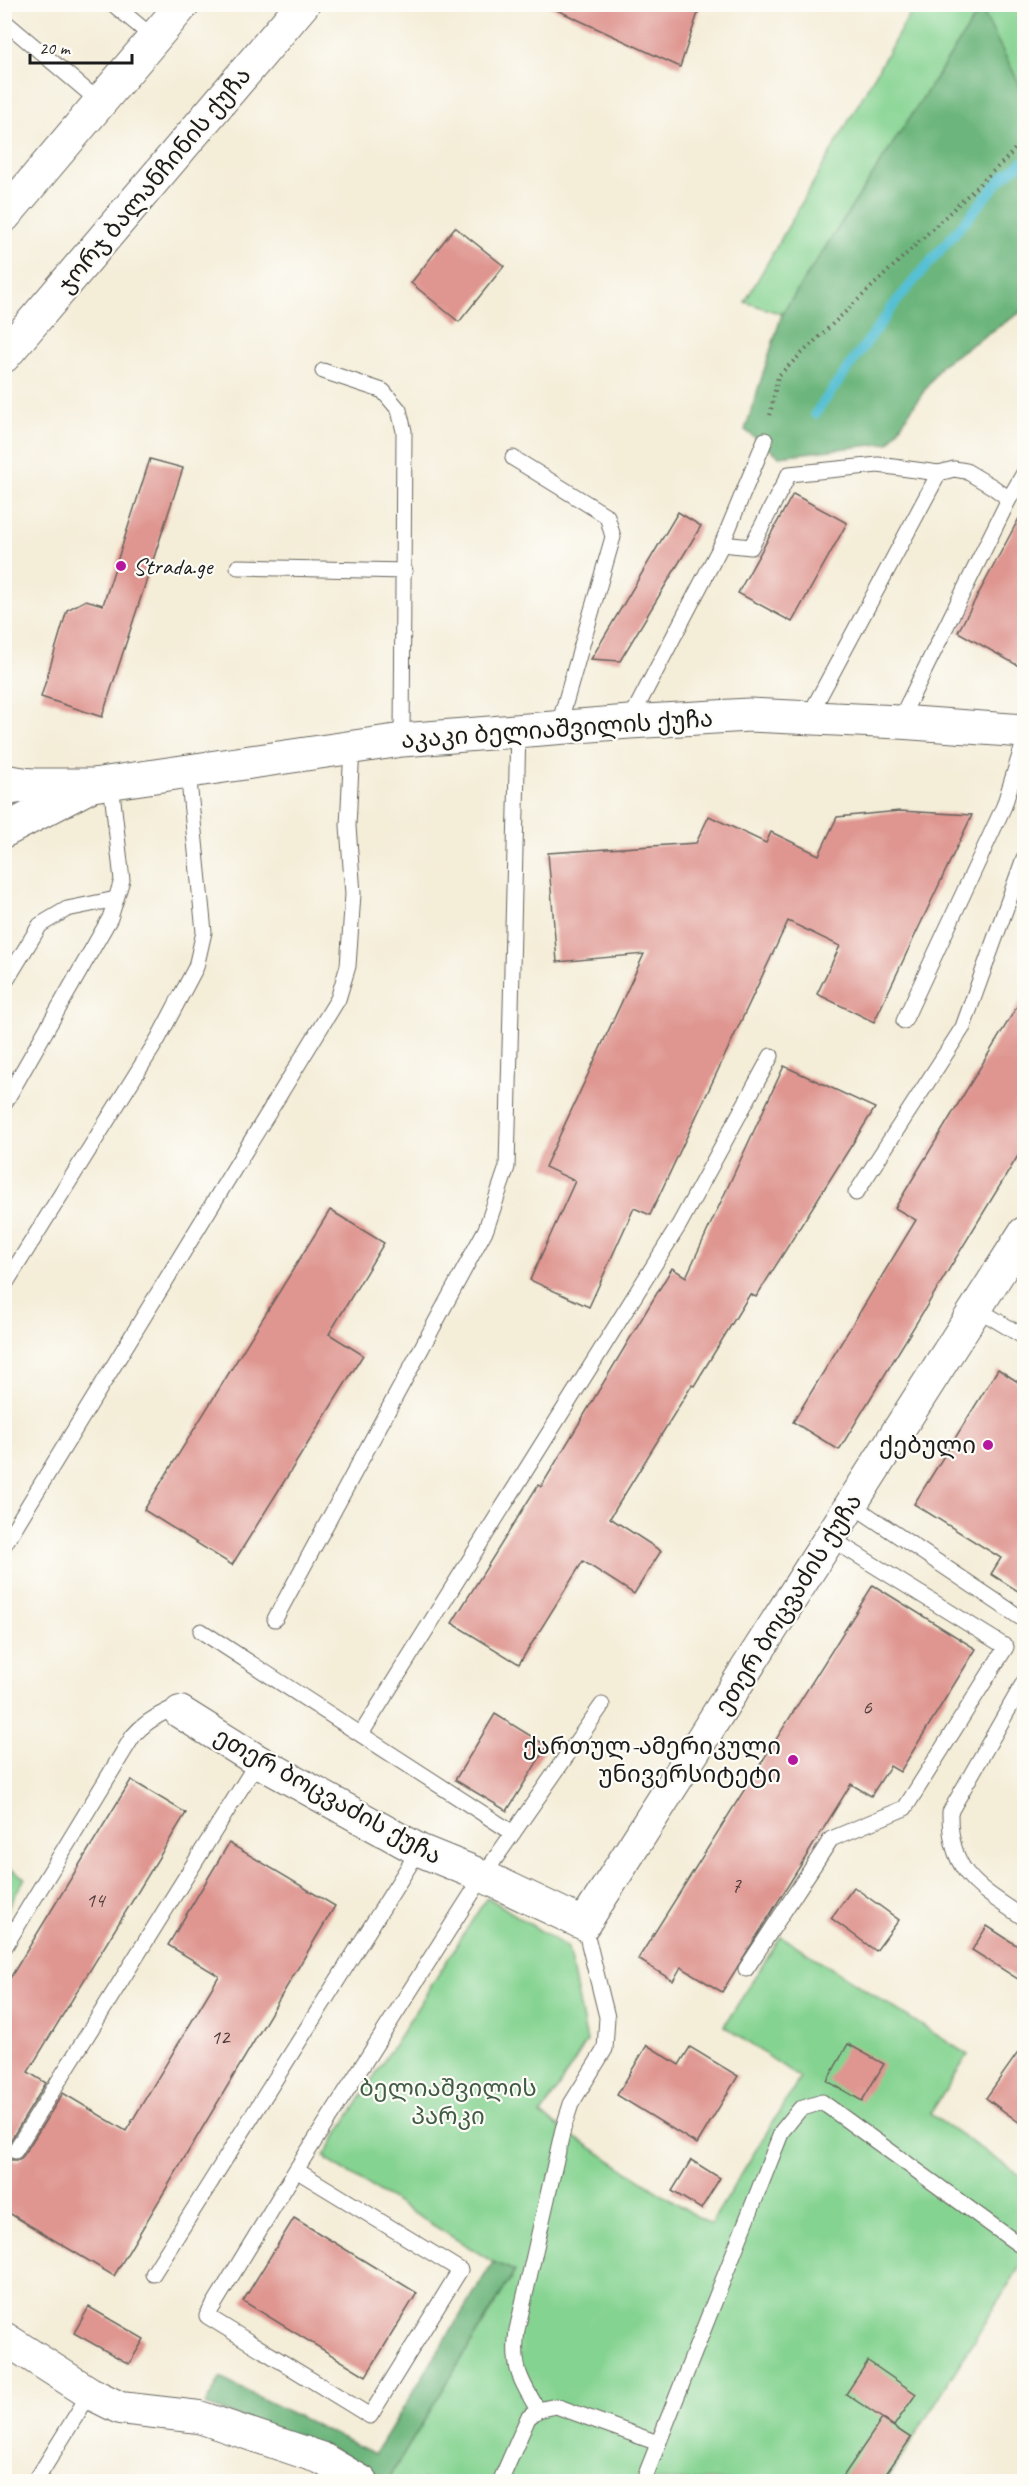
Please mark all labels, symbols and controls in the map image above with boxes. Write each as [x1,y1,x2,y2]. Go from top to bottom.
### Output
scale bar [30,27,132,65]
text: 20 m [39,37,72,59]
street label: ჯორჯ ბალანჩინის ქუჩა [51,61,257,299]
place label: Strada.ge [133,551,215,581]
marker: Strada.ge [114,559,128,573]
street label: აკაკი ბელიაშვილის ქუჩა [400,703,714,755]
place label: ქებული [879,1430,976,1460]
marker: ქებული [981,1438,995,1452]
street label: ეთერ ბოცვაძის ქუჩა [708,1488,868,1720]
house number: 6 [862,1694,872,1720]
street label: ეთერ ბოცვაძის ქუჩა [209,1721,447,1871]
place label: ქართულ-ამერიკული უნივერსიტეტი [523,1731,781,1789]
marker: ქართულ-ამერიკული უნივერსიტეტი [786,1753,800,1767]
house number: 7 [731,1872,742,1898]
house number: 14 [86,1887,107,1913]
house number: 12 [211,2024,231,2050]
park label: ბელიაშვილის პარკი [359,2073,537,2131]

